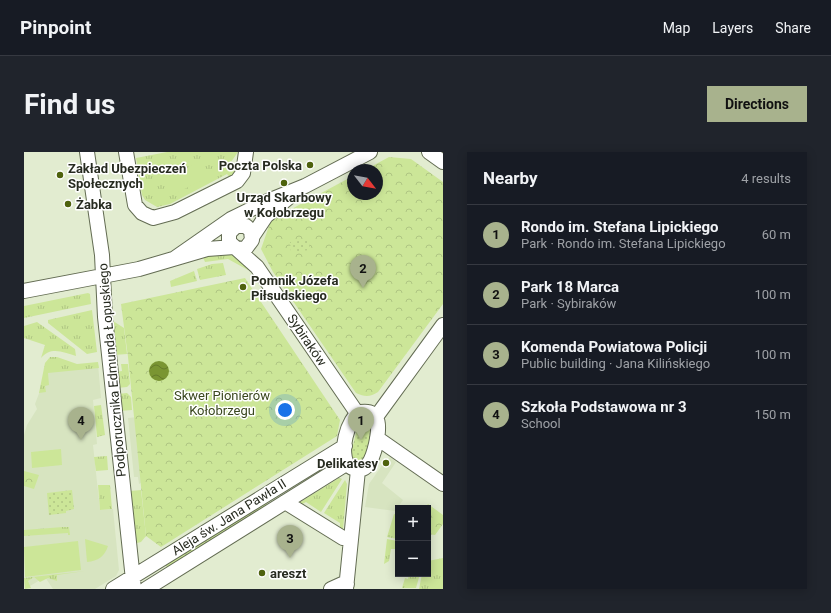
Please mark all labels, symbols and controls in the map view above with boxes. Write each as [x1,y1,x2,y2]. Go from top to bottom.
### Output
text: Pinpoint [20,16,91,39]
text: Map [663,20,690,36]
text: Layers [712,20,753,36]
text: Share [775,20,811,36]
button: Directions [707,86,807,122]
text: Find us [24,88,115,121]
place label: Poczta Polska [219,158,302,173]
marker: Poczta Polska [305,160,315,170]
place label: Zakład Ubezpieczeń Społecznych [68,161,186,191]
north arrow [347,164,383,200]
text: Nearby [483,168,538,188]
marker: Zakład Ubezpieczeń Społecznych [55,170,65,180]
text: 4 results [741,171,791,186]
marker: Urząd Skarbowy w Kołobrzegu [279,178,289,188]
place label: Urząd Skarbowy w Kołobrzegu [237,190,332,220]
place label: Żabka [76,197,112,212]
marker: Żabka [63,199,73,209]
text: Rondo im. Stefana Lipickiego [521,218,719,236]
text: 1 [492,227,500,242]
text: 60 m [762,227,791,242]
text: Park · Rondo im. Stefana Lipickiego [521,236,726,251]
pin: 2 [350,255,376,288]
street label: Podporucznika Edmunda Łopuskiego [95,262,129,478]
place label: Pomnik Józefa Piłsudskiego [251,273,338,303]
text: Park 18 Marca [521,278,619,296]
marker: Pomnik Józefa Piłsudskiego [238,282,248,292]
text: 2 [492,287,500,302]
text: 100 m [754,287,791,302]
text: Park · Sybiraków [521,296,616,311]
street label: Sybiraków [284,311,330,369]
text: Komenda Powiatowa Policji [521,338,707,356]
text: 3 [492,347,500,362]
text: 100 m [754,347,791,362]
text: Public building · Jana Kilińskiego [521,356,710,371]
park label: Skwer Pionierów Kołobrzegu [174,388,270,418]
text: Szkoła Podstawowa nr 3 [521,398,686,416]
your location [275,400,295,420]
pin: 4 [68,407,94,440]
pin: 1 [348,407,374,440]
text: 4 [492,407,500,422]
text: 150 m [754,407,791,422]
text: School [521,416,561,431]
place label: Delikatesy [317,456,378,471]
marker: Delikatesy [381,458,391,468]
street label: Aleja św. Jana Pawła II [169,476,289,558]
map controls [395,505,431,577]
button: + [395,505,431,541]
pin: 3 [277,525,303,558]
button: − [395,541,431,577]
place label: areszt [270,566,307,581]
marker: areszt [257,568,267,578]

